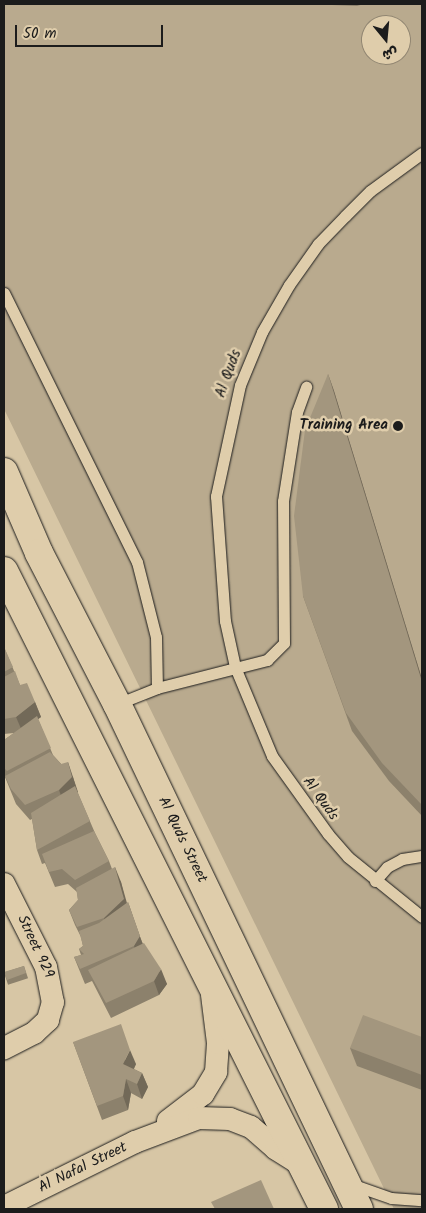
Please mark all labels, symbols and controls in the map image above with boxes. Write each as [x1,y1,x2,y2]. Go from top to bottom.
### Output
scale bar [18,15,165,47]
north arrow [361,15,411,65]
text: 50 m [23,22,57,46]
text: ش [380,41,401,66]
street label: Al Quds [212,348,246,400]
place label: Training Area [300,417,388,435]
marker: Training Area [392,420,404,432]
street label: Al Quds [298,774,342,824]
street label: Al Quds Street [153,794,211,886]
street label: Street 929 [13,913,57,981]
street label: Al Nafal Street [36,1139,130,1197]

